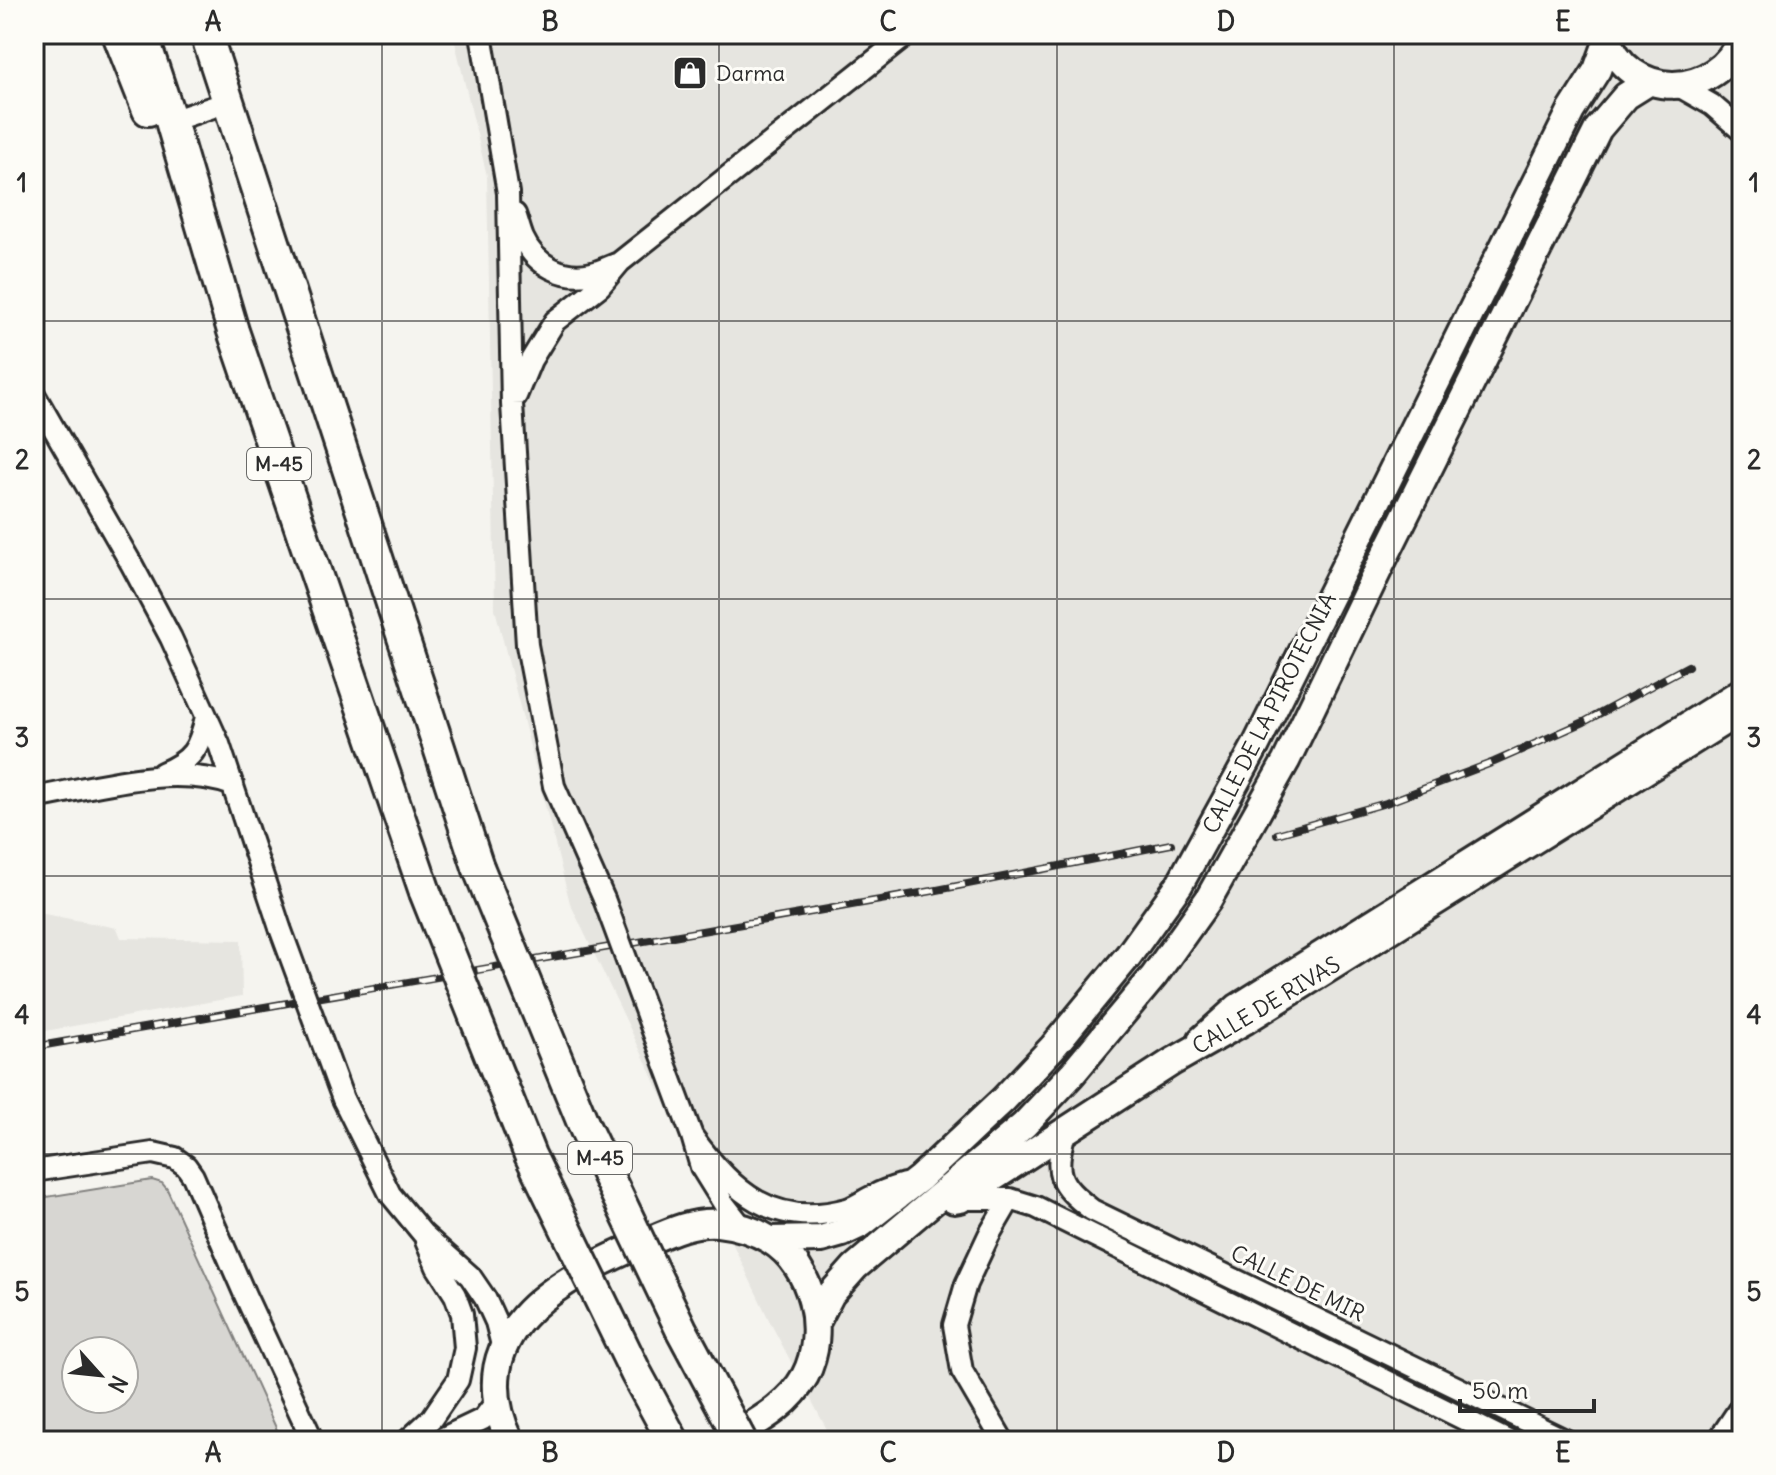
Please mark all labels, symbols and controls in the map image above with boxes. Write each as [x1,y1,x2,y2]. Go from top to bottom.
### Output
text: A [205,5,222,38]
text: B [541,5,559,38]
text: C [879,5,897,38]
text: D [1217,5,1235,38]
text: E [1555,5,1571,38]
shop icon: Darma [671,54,709,92]
place label: Darma [716,59,785,87]
text: 1 [17,166,27,199]
text: 1 [1749,166,1759,199]
text: 2 [15,443,29,476]
text: 2 [1747,443,1761,476]
road number: M-45 [247,448,311,480]
street label: CALLE DE LA PIROTECNIA [1196,588,1342,838]
text: 3 [15,721,29,754]
text: 3 [1747,721,1761,754]
street label: CALLE DE RIVAS [1187,950,1345,1060]
text: 4 [14,998,30,1031]
text: 4 [1746,998,1762,1031]
road number: M-45 [568,1142,632,1174]
street label: CALLE DE MIR [1226,1238,1370,1328]
text: 5 [15,1275,30,1308]
text: 5 [1747,1275,1762,1308]
north arrow [60,1335,140,1415]
scale bar [1460,1363,1594,1413]
text: N [102,1371,134,1397]
text: 50 m [1472,1375,1528,1405]
text: A [205,1436,222,1469]
text: B [541,1436,559,1469]
text: C [879,1436,897,1469]
text: D [1217,1436,1235,1469]
text: E [1555,1436,1571,1469]

